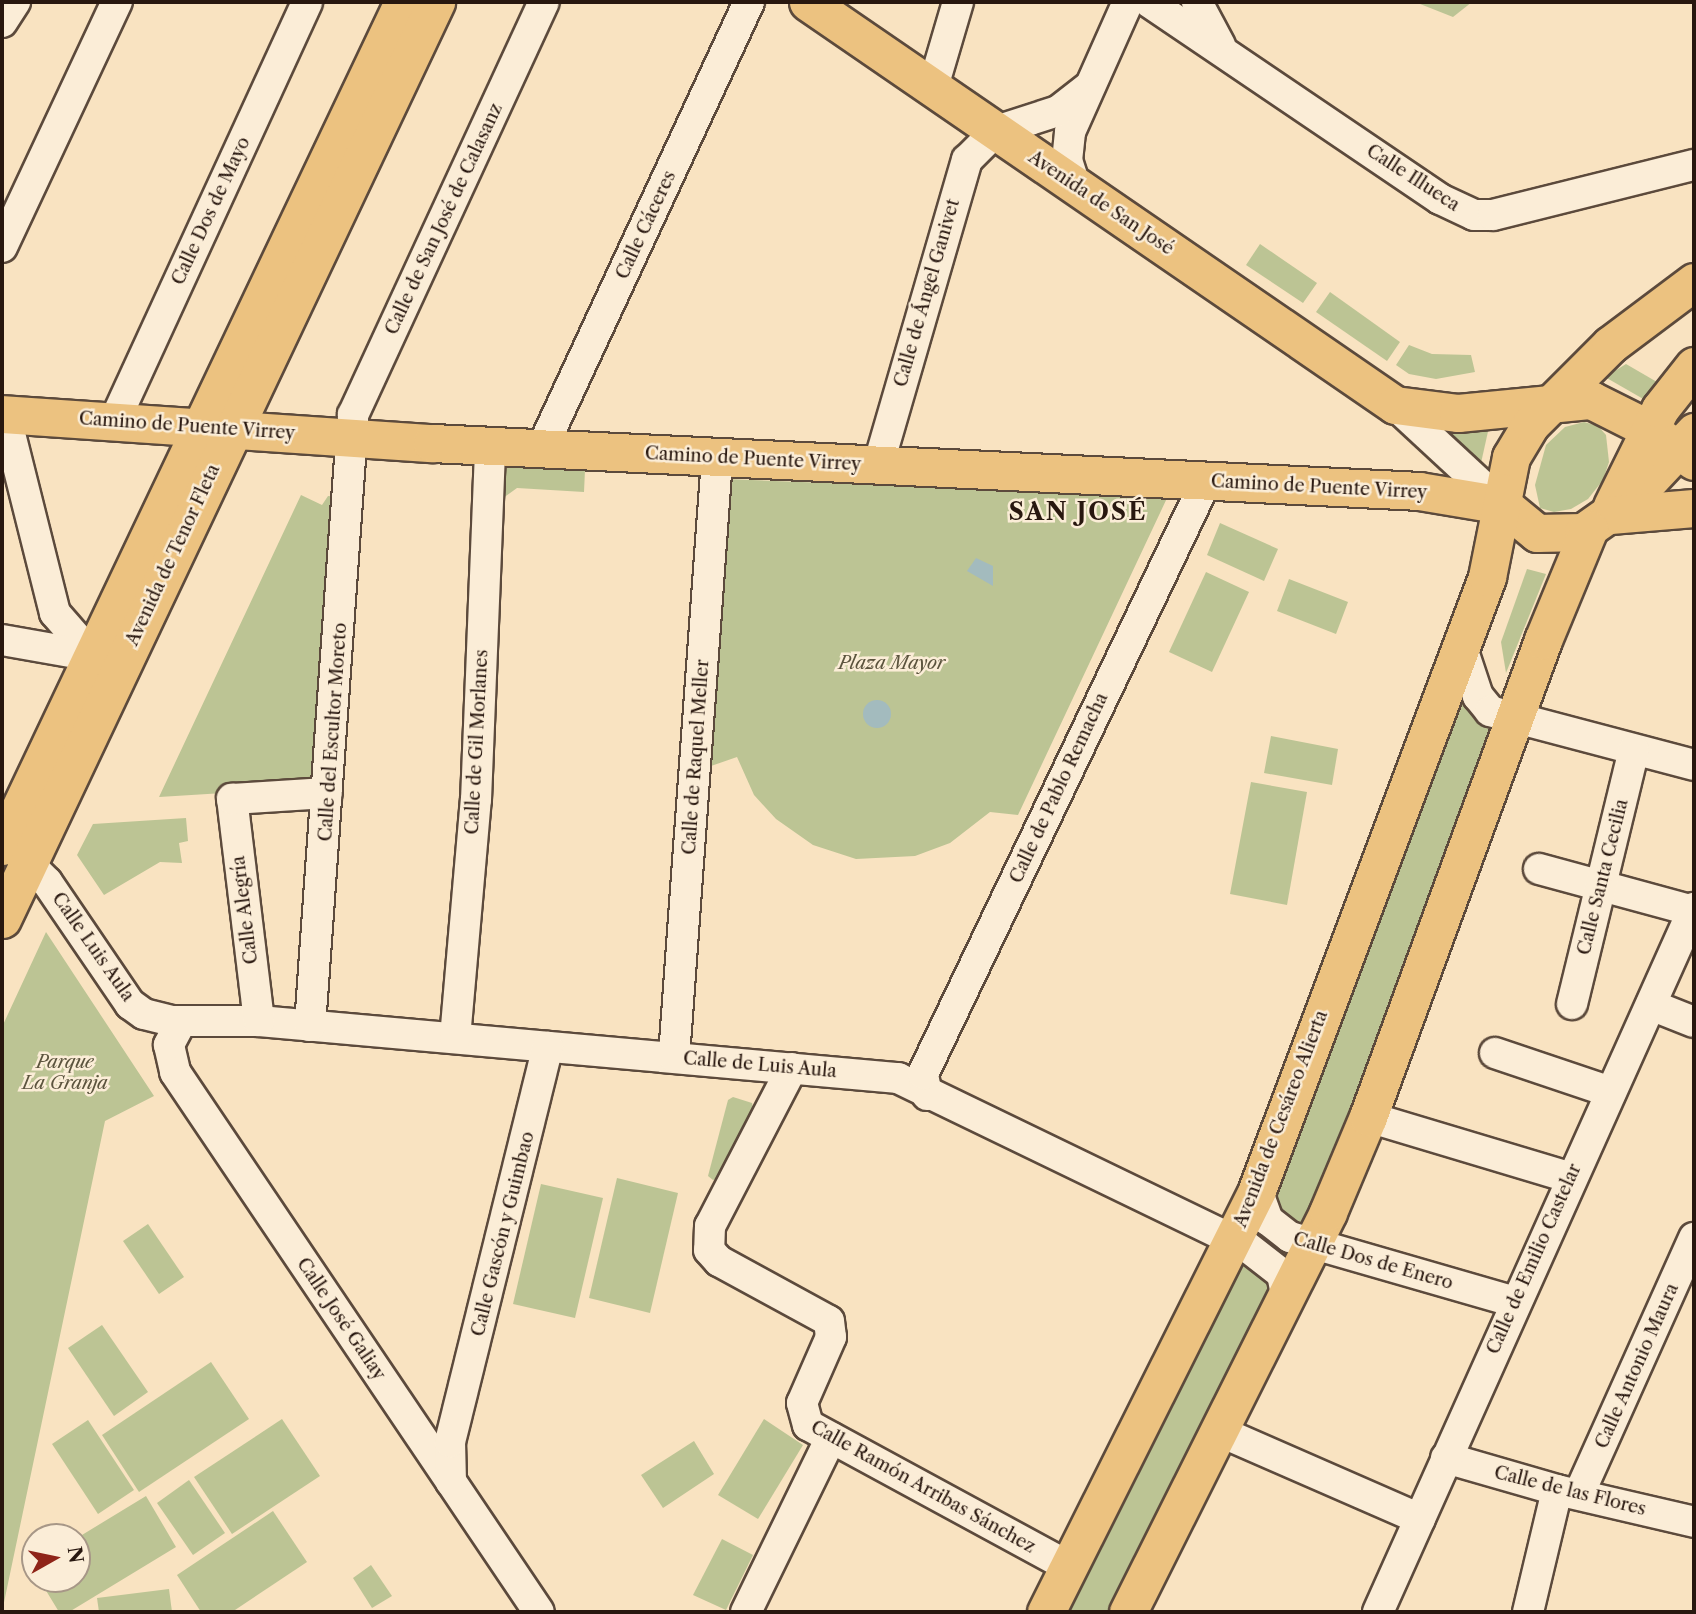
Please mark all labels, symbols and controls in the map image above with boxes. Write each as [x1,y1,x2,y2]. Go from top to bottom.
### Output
street label: Calle de San José de Calasanz [381,100,507,338]
street label: Calle Dos de Mayo [167,134,255,288]
street label: Calle Illueca [1362,140,1464,216]
street label: Avenida de San José [1024,146,1178,260]
street label: Calle Cáceres [611,167,681,283]
street label: Calle de Ángel Ganivet [890,196,964,390]
street label: Camino de Puente Virrey [78,408,296,444]
street label: Camino de Puente Virrey [644,443,862,475]
street label: Avenida de Tenor Fleta [121,460,225,650]
street label: Camino de Puente Virrey [1210,471,1428,503]
district label: SAN JOSÉ [1009,498,1147,526]
street label: Calle del Escultor Moreto [315,622,351,842]
street label: Calle de Gil Morlanes [461,649,493,835]
park label: Plaza Mayor [839,652,945,674]
street label: Calle de Raquel Meller [678,659,714,855]
street label: Calle de Pablo Remacha [1005,689,1113,887]
street label: Calle Santa Cecilia [1573,797,1633,957]
street label: Calle Alegría [228,854,262,966]
street label: Calle Luis Aula [47,888,139,1006]
street label: Avenida de Cesáreo Alierta [1229,1007,1333,1231]
street label: Calle de Luis Aula [682,1047,838,1083]
park label: Parque La Granja [22,1052,108,1094]
street label: Calle Gascón y Guimbao [467,1129,539,1339]
street label: Calle de Emilio Castelar [1482,1160,1586,1358]
street label: Calle Dos de Enero [1291,1228,1455,1294]
street label: Calle José Galiay [292,1254,390,1384]
street label: Calle Antonio Maura [1591,1280,1683,1452]
street label: Calle Ramón Arribas Sánchez [807,1416,1039,1558]
street label: Calle de las Flores [1492,1462,1648,1520]
north arrow [21,1523,91,1593]
text: N [63,1545,88,1565]

